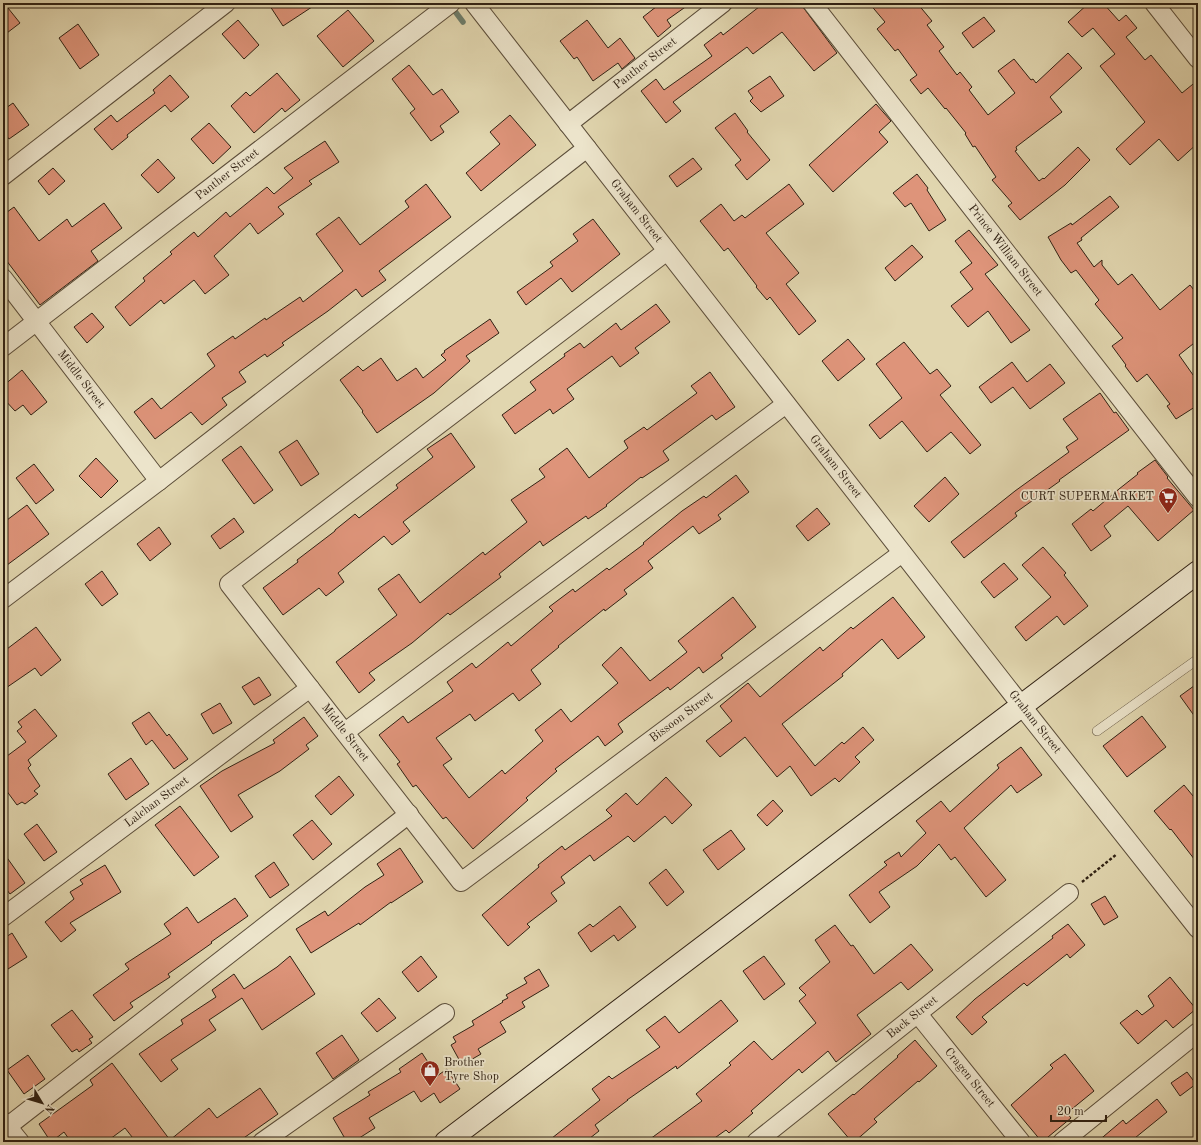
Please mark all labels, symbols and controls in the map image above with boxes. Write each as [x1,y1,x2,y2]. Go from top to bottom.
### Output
street label: Panther Street [611,35,679,92]
street label: Panther Street [193,147,261,203]
street label: Graham Street [608,177,665,245]
street label: Prince William Street [966,202,1045,299]
street label: Middle Street [55,348,107,411]
street label: Graham Street [807,433,864,501]
supermarket icon: CURT SUPERMARKET [1157,486,1179,514]
place label: CURT SUPERMARKET [1021,491,1154,503]
street label: Graham Street [1006,688,1063,756]
street label: Bissoon Street [648,690,715,745]
street label: Middle Street [319,702,371,764]
street label: Lalchan Street [123,774,191,830]
street label: Back Street [885,994,940,1041]
street label: Cragen Street [942,1046,997,1110]
place label: Brother Tyre Shop [444,1057,499,1083]
shop icon: Brother Tyre Shop [419,1059,441,1087]
north arrow [22,1083,62,1123]
scale bar [1051,1097,1106,1123]
text: N [41,1102,56,1115]
text: 20 m [1057,1106,1084,1118]

